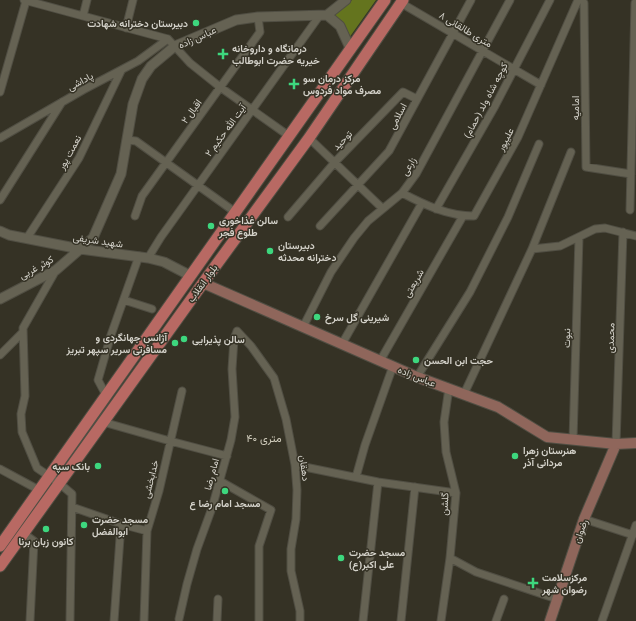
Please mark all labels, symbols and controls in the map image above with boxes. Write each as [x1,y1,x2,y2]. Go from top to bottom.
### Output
street label: ۸ متری طالقانی [437,9,494,50]
place label: دبیرستان دخترانه شهادت [87,18,188,30]
marker: دبیرستان دخترانه شهادت [191,18,201,28]
street label: عباس زاده [177,24,218,52]
place label: درمانگاه و داروخانه خیریه حضرت ابوطالب [232,43,320,67]
marker: درمانگاه و داروخانه خیریه حضرت ابوطالب [217,48,229,60]
street label: کوچه شاه ولد (حمام) [461,60,512,141]
street label: پاداشی [66,70,96,94]
place label: مرکز درمان سو مصرف مواد فردوس [303,73,382,97]
marker: مرکز درمان سو مصرف مواد فردوس [288,78,300,90]
street label: امامیه [570,96,582,120]
street label: اقبال ۲ [179,97,205,126]
street label: اسلامی [386,101,410,132]
street label: آیت الله حکیم ۲ [203,102,249,159]
street label: علیپور [494,126,518,154]
street label: توحید [330,128,355,153]
street label: نعمت پور [55,133,85,173]
street label: زارعی [399,155,419,178]
place label: سالن غذاخوری طلوع فجر [218,215,278,240]
marker: سالن غذاخوری طلوع فجر [206,221,216,231]
street label: شهید شریفى [72,232,124,250]
place label: دبیرستان دخترانه محدثه [278,240,336,264]
marker: دبیرستان دخترانه محدثه [265,246,275,256]
street label: کوثر غربی [17,253,56,282]
street label: بلوار انقلاب [185,262,221,305]
street label: شریعتی [401,267,427,300]
marker: شیرینی گل سرخ [312,312,322,322]
place label: شیرینی گل سرخ [325,312,389,325]
street label: محمدی [604,323,618,353]
street label: نبوت [561,328,573,348]
place label: آژانس جهانگردی و مسافرتی سریر سپهر تبریز [65,332,168,357]
marker: سالن پذیرایی [179,334,189,344]
place label: سالن پذیرایی [192,334,245,347]
marker: آژانس جهانگردی و مسافرتی سریر سپهر تبریز [170,338,180,348]
marker: حجت ابن الحسن [411,355,421,365]
place label: حجت ابن الحسن [424,355,493,367]
street label: عباس زاده [396,364,437,390]
district label: ۴۰ متری [246,432,282,445]
place label: هنرستان زهرا مردانی آذر [522,445,576,469]
marker: هنرستان زهرا مردانی آذر [510,451,520,461]
street label: دهقان [297,454,312,482]
street label: امام رضا [202,457,222,491]
street label: خدابخشی [140,459,162,500]
place label: بانک سپه [52,461,90,474]
marker: بانک سپه [93,461,103,471]
marker: مسجد امام رضا ع [220,486,230,496]
street label: گلشن [439,492,451,516]
place label: مسجد امام رضا ع [190,498,261,511]
place label: مسجد حضرت ابوالفضل [92,514,149,538]
street label: رضوان [571,518,591,545]
marker: مسجد حضرت ابوالفضل [79,520,89,530]
marker: کانون زبان برنا [41,524,51,534]
place label: کانون زبان برنا [19,536,74,548]
place label: مسجد حضرت علی اکبر(ع) [349,547,406,572]
marker: مسجد حضرت علی اکبر(ع) [336,553,346,563]
place label: مرکزسلامت رضوان شهر [541,572,588,596]
marker: مرکزسلامت رضوان شهر [527,577,539,589]

